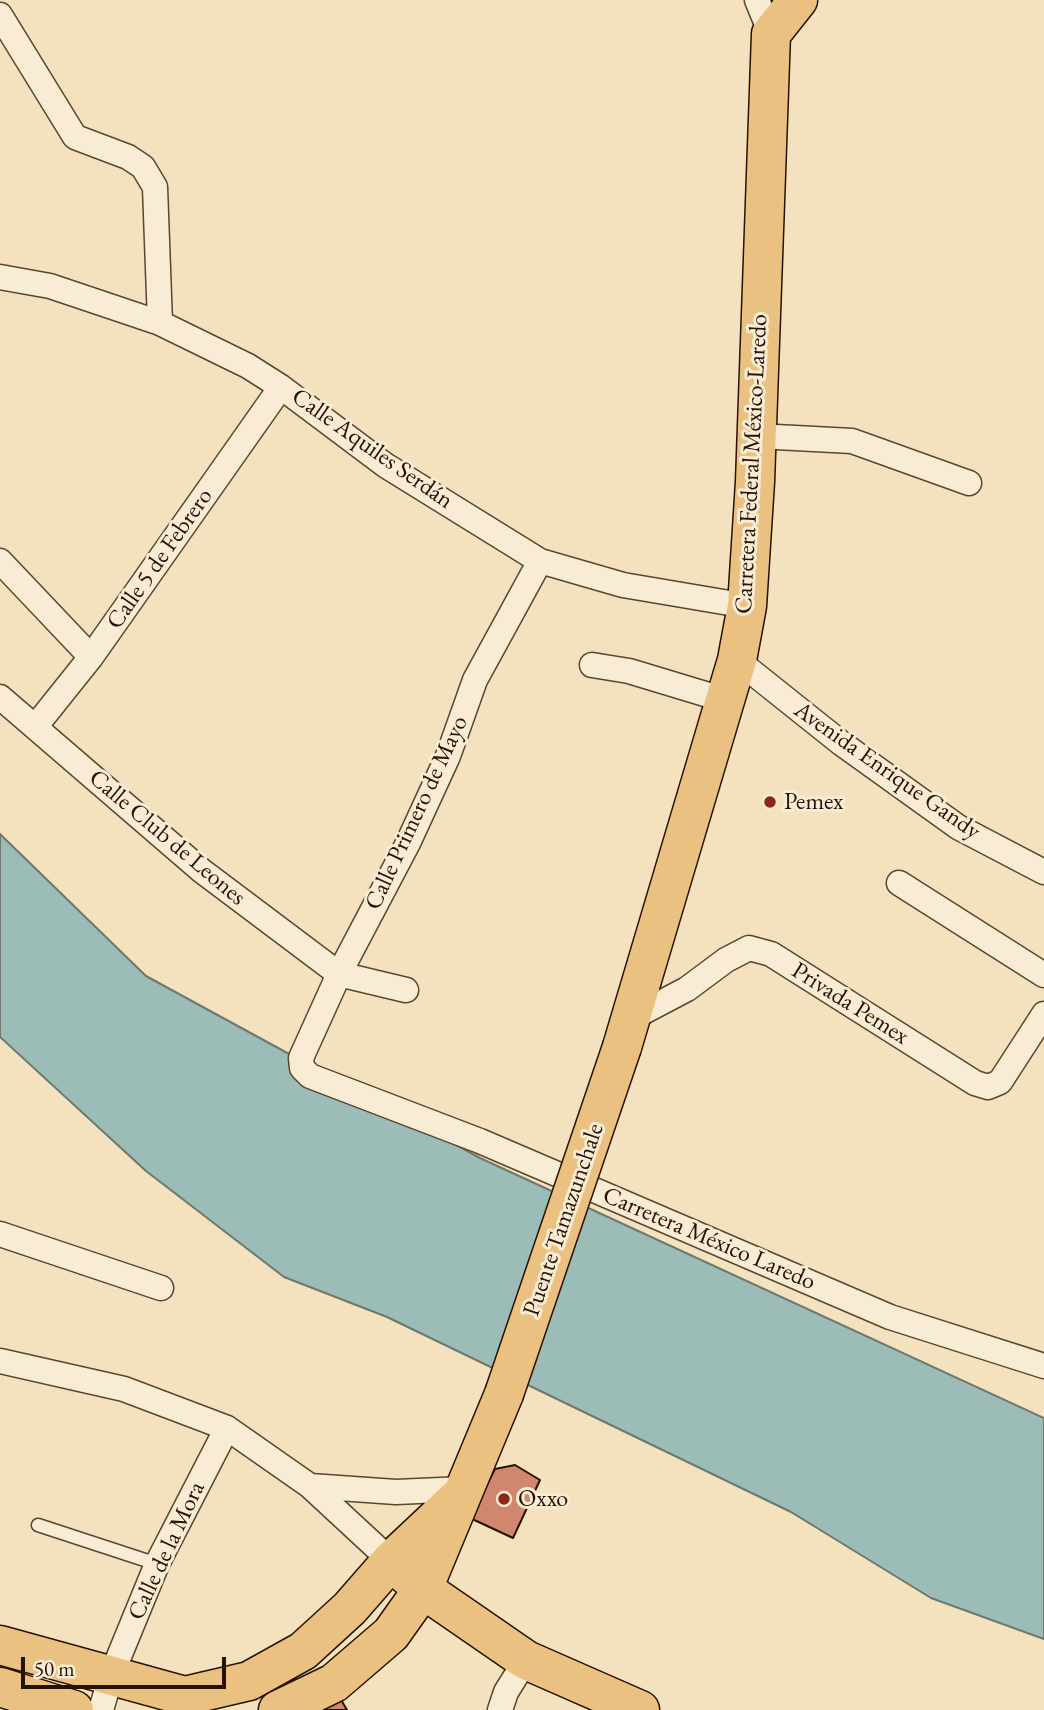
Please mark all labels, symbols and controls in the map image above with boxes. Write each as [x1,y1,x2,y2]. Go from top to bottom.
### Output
street label: Carretera Federal México-Laredo [730,313,774,615]
street label: Calle Aquiles Serdán [286,383,458,515]
street label: Calle 5 de Febrero [101,483,219,635]
street label: Avenida Enrique Gandy [788,696,986,846]
street label: Calle Primero de Mayo [359,711,475,915]
street label: Calle Club de Leones [83,764,251,912]
place label: Pemex [784,788,843,816]
marker: Pemex [762,794,778,810]
street label: Privada Pemex [786,957,914,1051]
street label: Puente Tamazunchale [518,1120,610,1320]
street label: Carretera México Laredo [598,1181,820,1297]
street label: Calle de la Mora [122,1477,212,1625]
place label: Oxxo [518,1485,568,1513]
marker: Oxxo [496,1491,512,1507]
scale bar [24,1644,229,1688]
text: 50 m [34,1655,75,1682]

